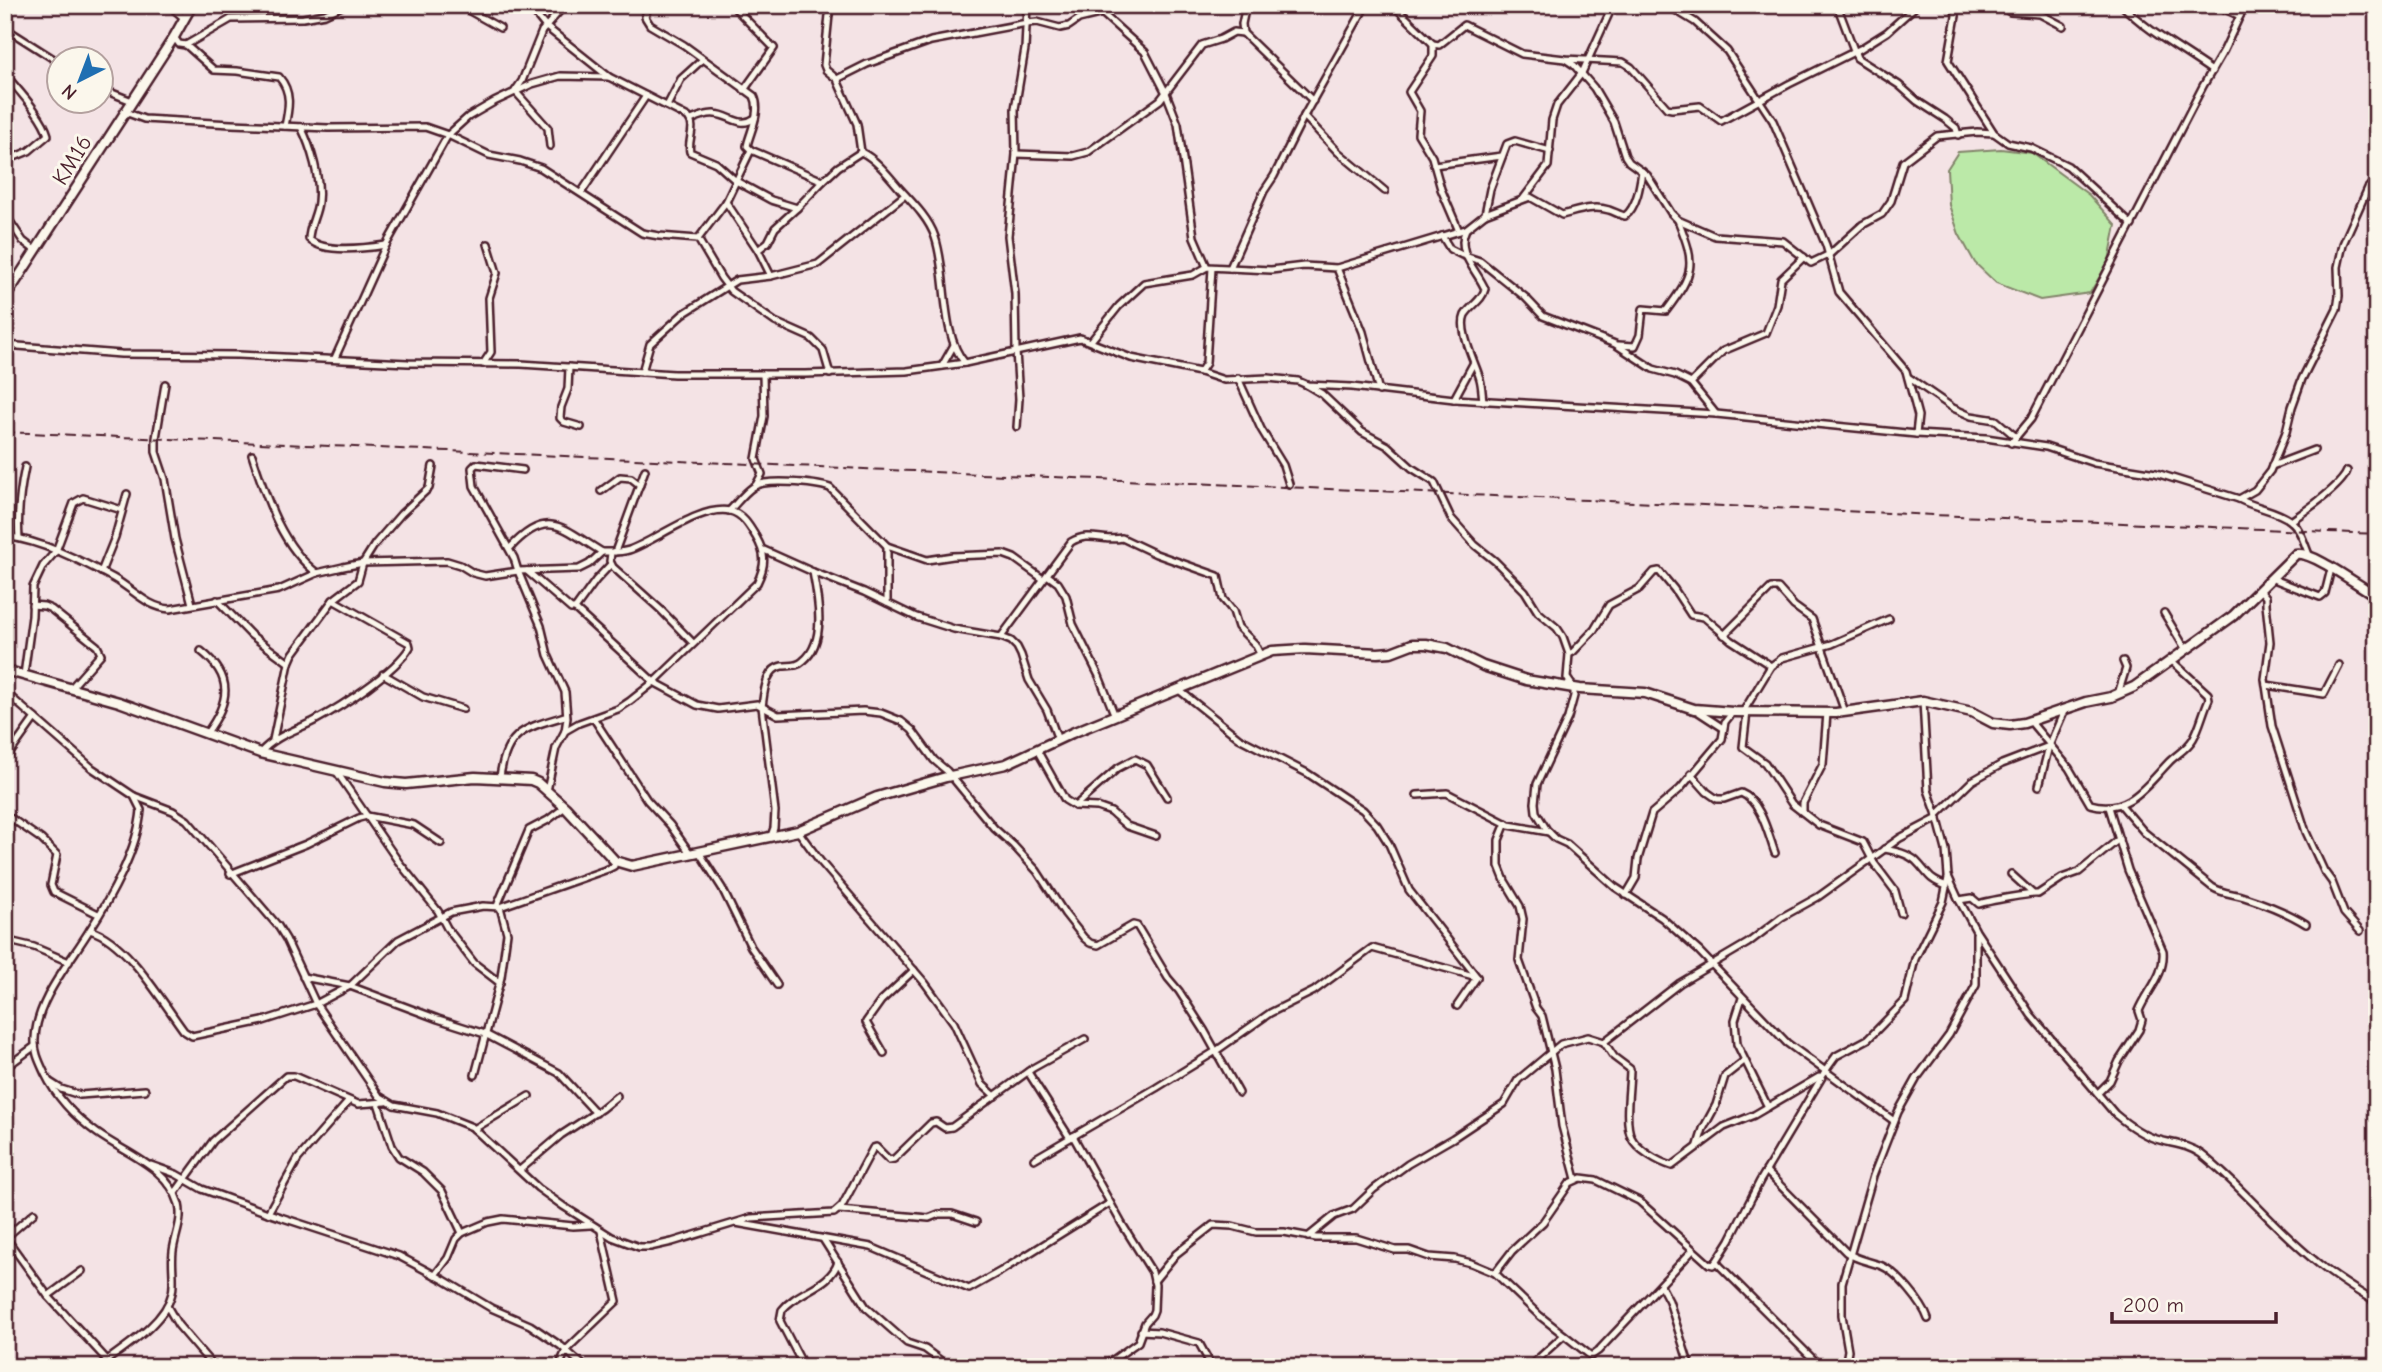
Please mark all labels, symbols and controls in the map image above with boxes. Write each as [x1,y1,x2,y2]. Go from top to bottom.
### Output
north arrow [46,46,116,116]
text: N [57,80,81,104]
street label: KM16 [46,130,98,190]
scale bar [2112,1281,2277,1325]
text: 200 m [2123,1293,2184,1317]

